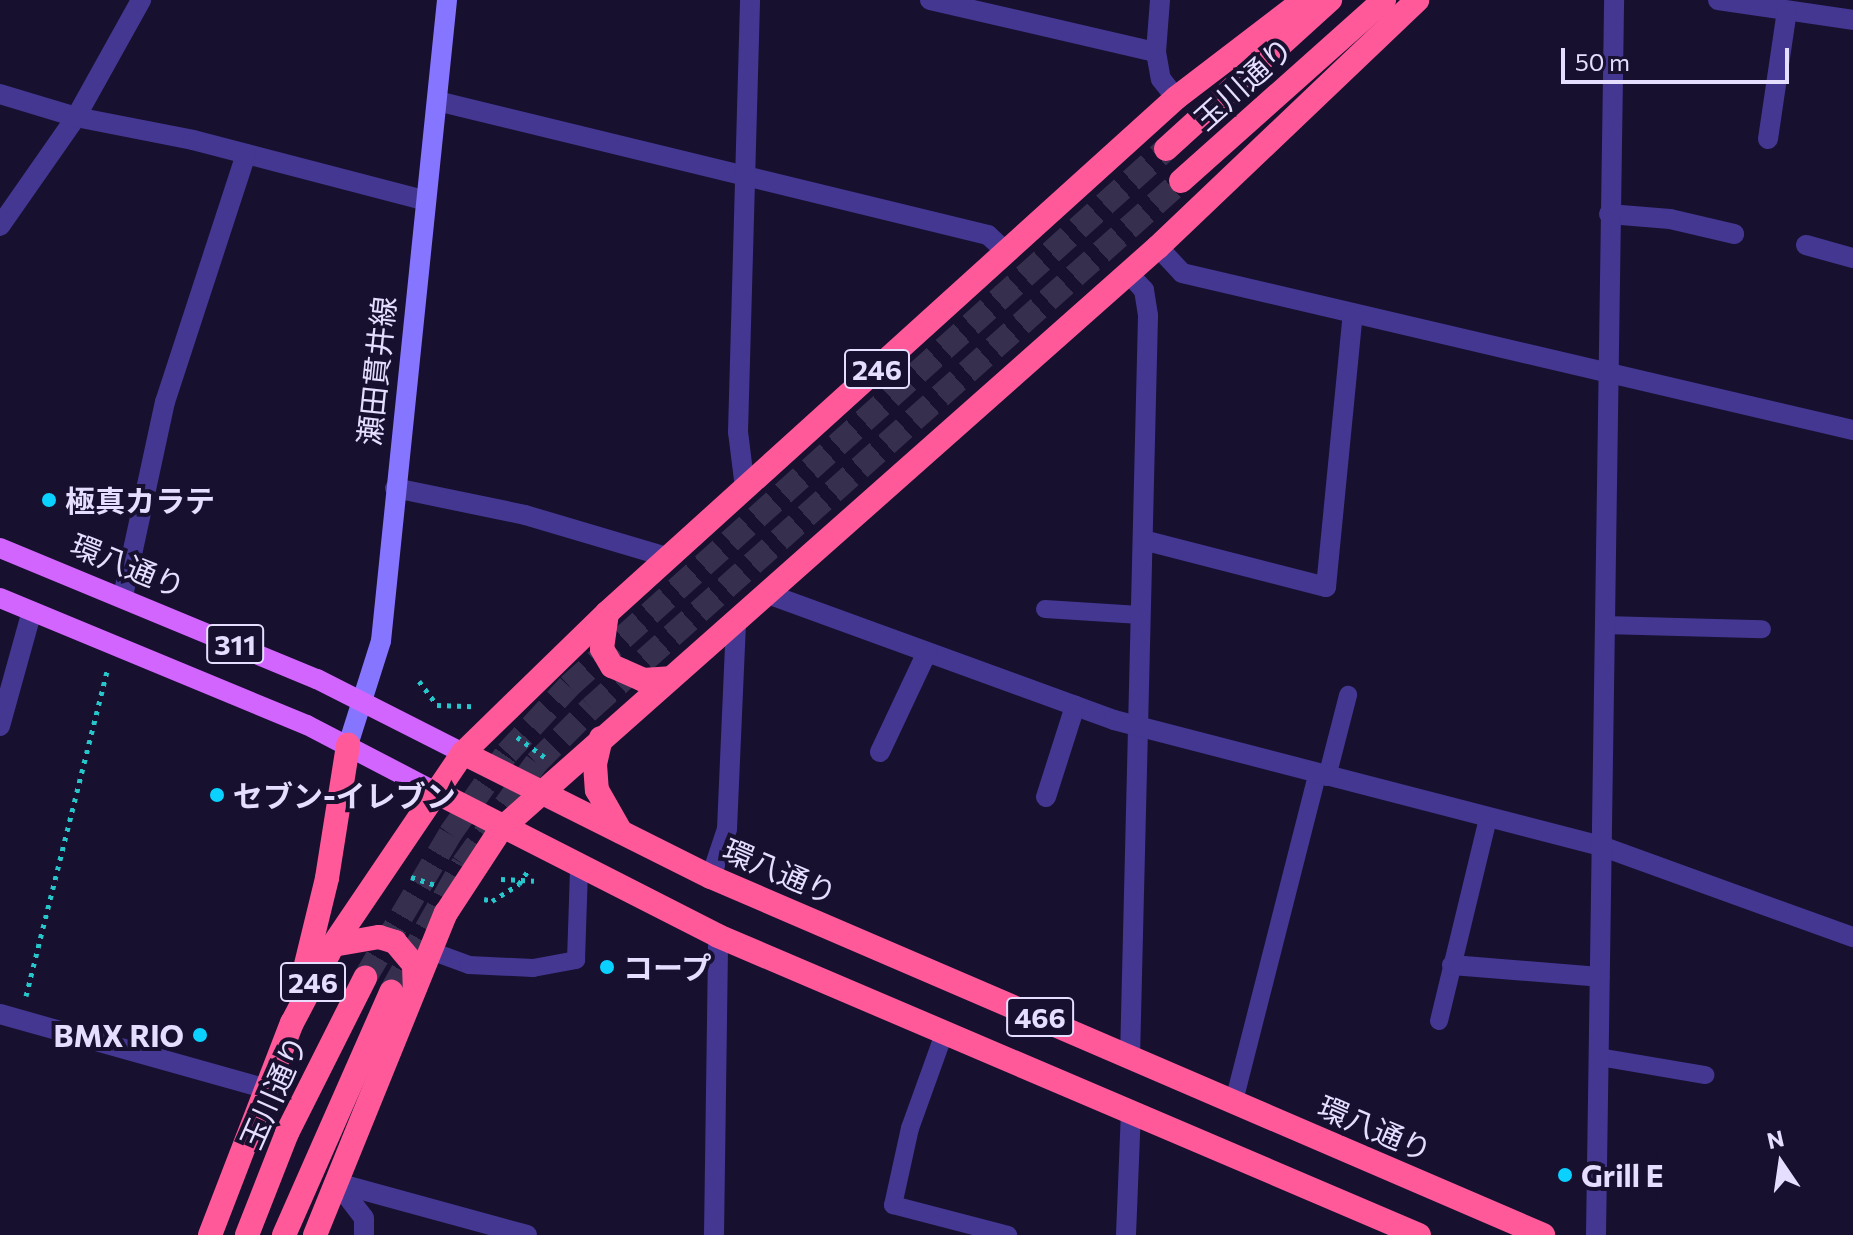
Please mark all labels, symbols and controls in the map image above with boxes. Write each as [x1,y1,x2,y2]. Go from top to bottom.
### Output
street label: 玉川通り [1186,29,1300,137]
scale bar [1565,32,1793,82]
text: 50 m [1575,47,1630,76]
street label: 瀬田貫井線 [350,295,402,447]
road number: 246 [843,345,911,393]
place label: 極真カラテ [65,482,215,518]
marker: 極真カラテ [40,491,58,509]
street label: 環八通り [66,526,190,604]
road number: 311 [205,620,265,668]
place label: セブン-イレブン [233,777,456,813]
marker: セブン-イレブン [208,786,226,804]
street label: 環八通り [718,831,842,911]
place label: コープ [623,949,713,985]
road number: 246 [279,958,347,1006]
marker: コープ [598,958,616,976]
road number: 466 [1006,993,1074,1041]
place label: BMX RIO [54,1017,184,1053]
marker: BMX RIO [191,1026,209,1044]
street label: 玉川通り [232,1030,314,1154]
street label: 環八通り [1313,1088,1437,1168]
north arrow [1741,1123,1821,1203]
text: N [1764,1124,1787,1154]
place label: Grill E [1581,1157,1664,1193]
marker: Grill E [1556,1166,1574,1184]

